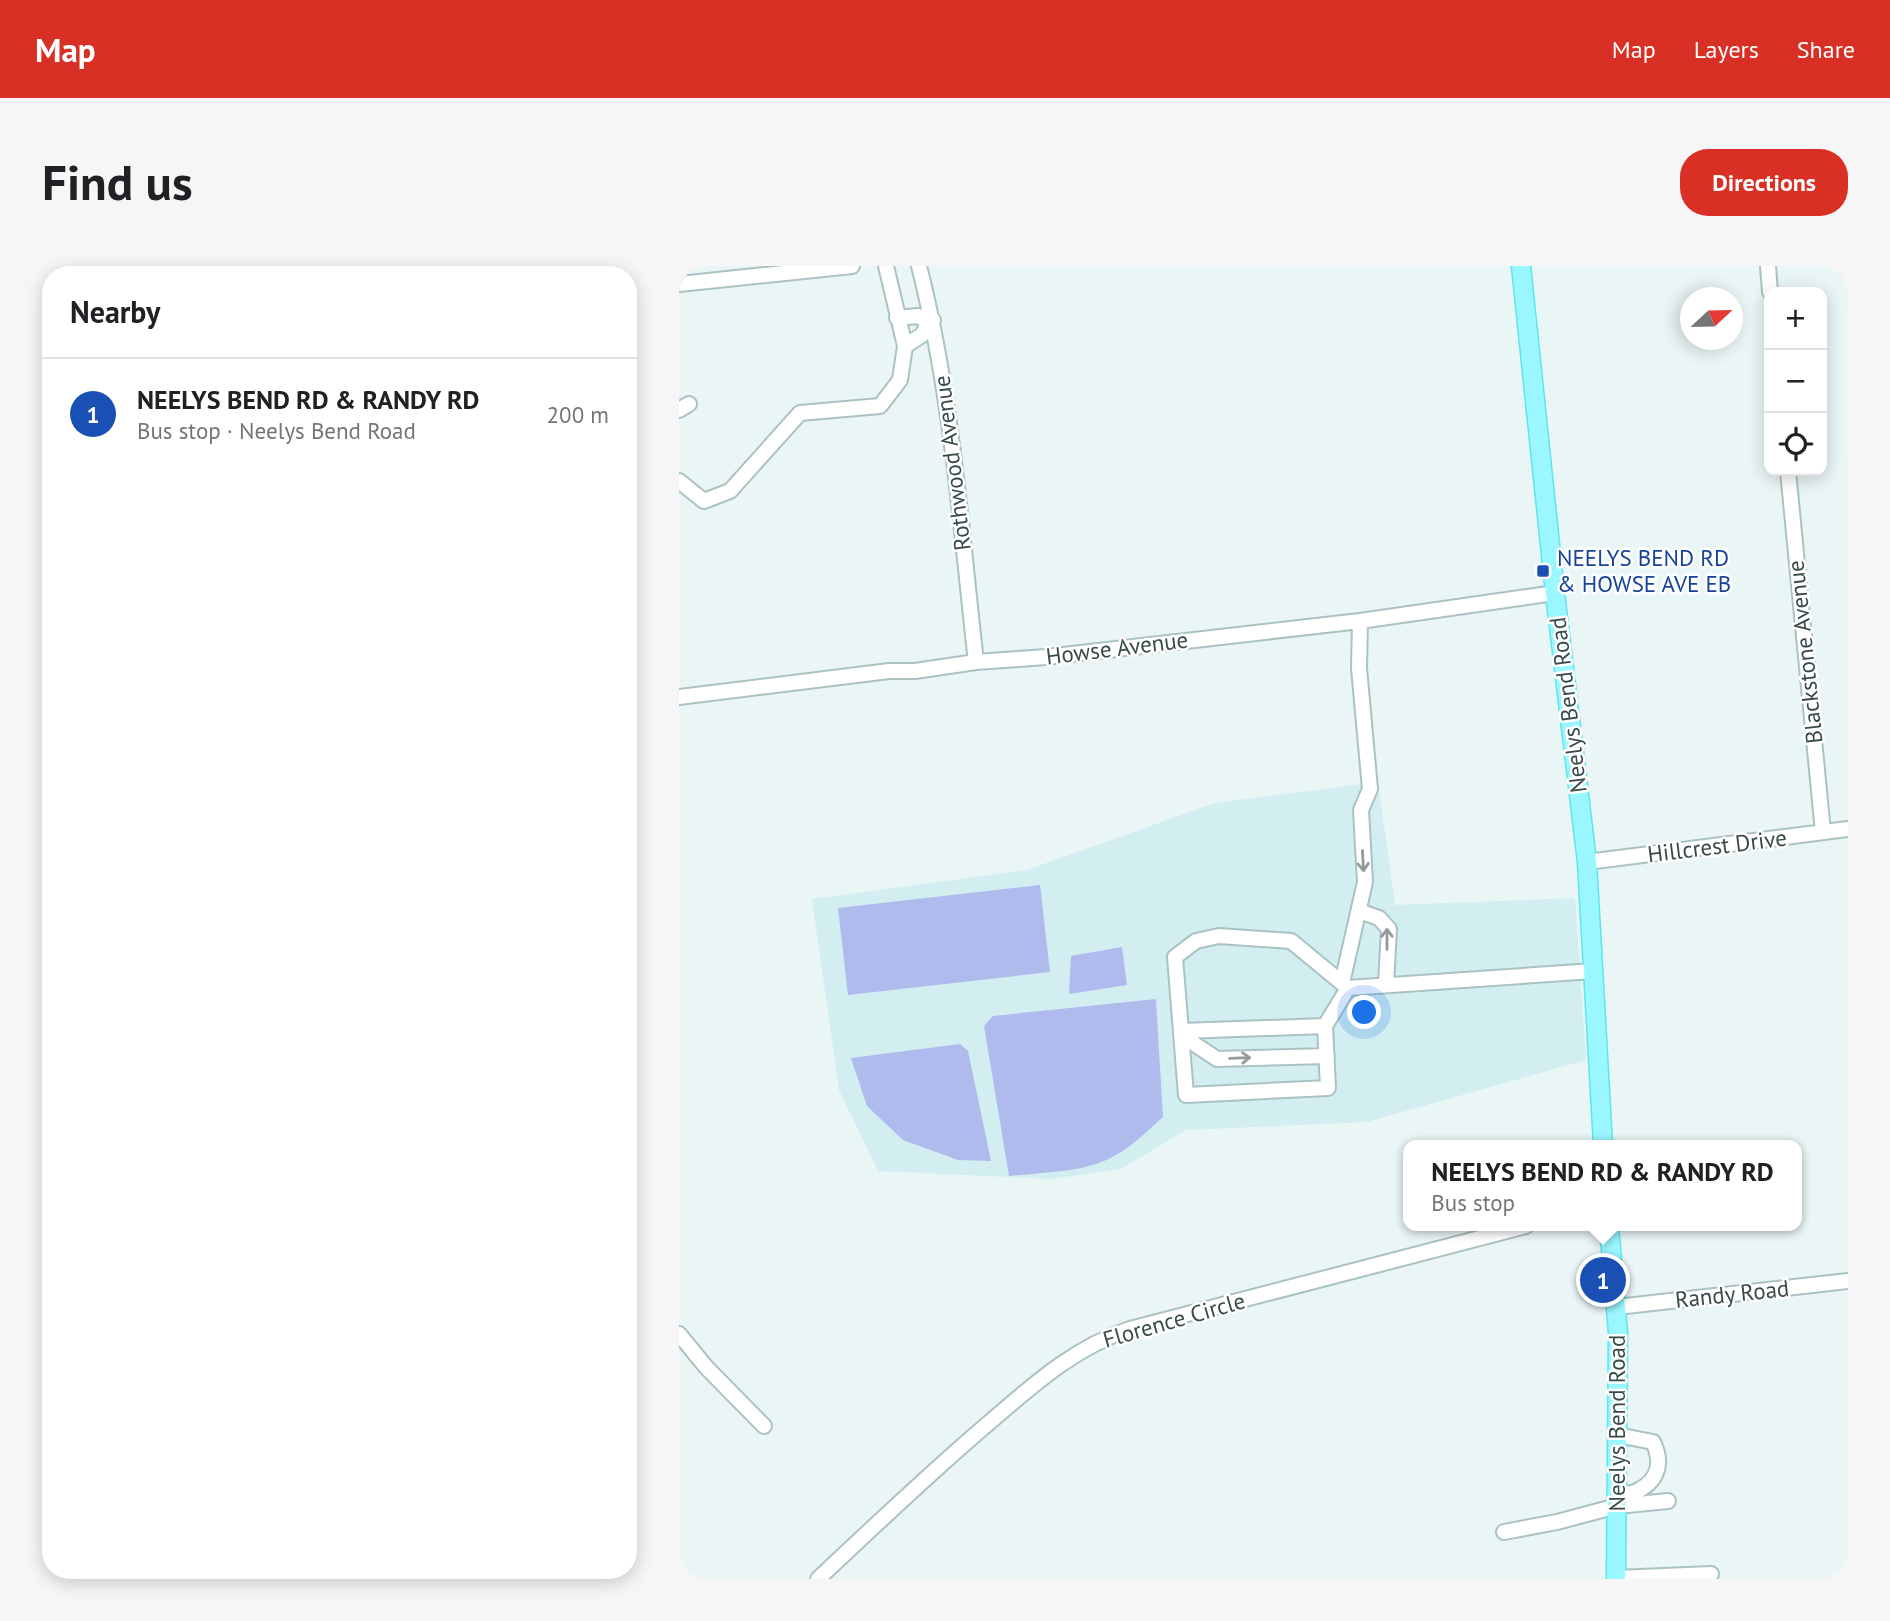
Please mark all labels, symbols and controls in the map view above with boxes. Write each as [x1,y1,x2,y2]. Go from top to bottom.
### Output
text: Map [35,28,96,71]
text: Map [1612,34,1656,65]
text: Layers [1694,34,1759,65]
text: Share [1797,34,1855,65]
button: Directions [1680,149,1848,216]
text: Find us [42,150,193,214]
north arrow [1680,287,1743,350]
map controls [1764,287,1827,476]
button: + [1764,287,1827,350]
text: Nearby [70,292,160,331]
button: − [1764,350,1827,413]
street label: Rothwood Avenue [926,374,977,552]
text: NEELYS BEND RD & RANDY RD [137,383,479,416]
text: 1 [86,400,100,429]
text: 200 m [547,400,609,429]
button: locate [1764,413,1827,476]
text: Bus stop · Neelys Bend Road [137,416,416,445]
place label: NEELYS BEND RD & HOWSE AVE EB [1557,543,1731,598]
street label: Blackstone Avenue [1780,559,1829,745]
marker: NEELYS BEND RD & HOWSE AVE EB [1535,563,1551,579]
street label: Neelys Bend Road [1542,616,1593,795]
street label: Howse Avenue [1044,624,1190,671]
street label: Hillcrest Drive [1646,823,1788,868]
one-way arrow [1357,849,1370,872]
one-way arrow [1380,928,1394,951]
your location [1347,995,1381,1029]
one-way arrow [1228,1052,1251,1065]
popup [1403,1140,1802,1231]
text: NEELYS BEND RD & RANDY RD [1431,1155,1774,1188]
text: Bus stop [1431,1188,1515,1217]
pin: 1 [1580,1254,1626,1306]
street label: Randy Road [1673,1273,1790,1314]
street label: Florence Circle [1099,1285,1248,1354]
street label: Neelys Bend Road [1602,1335,1631,1511]

